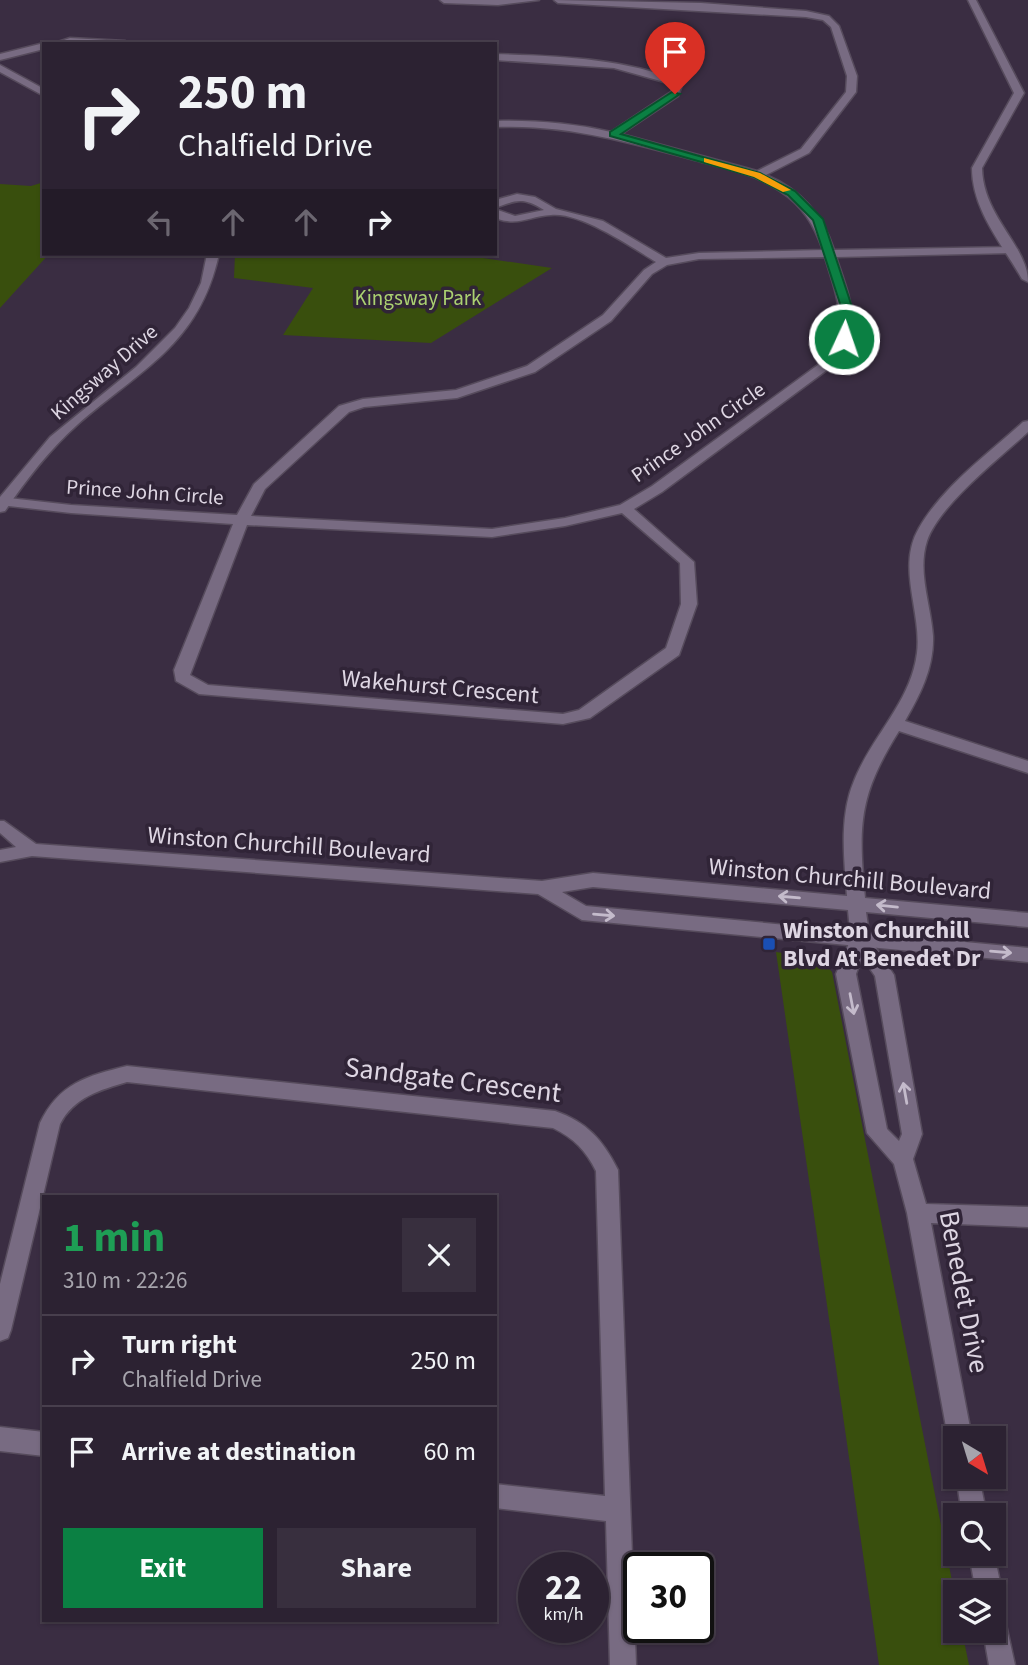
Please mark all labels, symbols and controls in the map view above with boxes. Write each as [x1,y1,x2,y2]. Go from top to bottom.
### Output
pin [645,22,705,94]
icon: arrive [656,33,694,71]
text: 250 m [178,58,307,128]
icon: right [63,70,154,161]
text: Chalfield Drive [178,123,373,169]
icon: left [141,203,179,241]
icon: ahead [214,203,252,241]
icon: ahead [287,203,325,241]
icon: right [360,203,398,241]
park label: Kingsway Park [355,283,482,313]
position arrow [807,302,881,376]
street label: Kingsway Drive [44,317,164,427]
street label: Prince John Circle [625,374,771,490]
street label: Prince John Circle [65,472,225,512]
street label: Wakehurst Crescent [340,661,540,713]
street label: Winston Churchill Boulevard [146,818,432,872]
street label: Winston Churchill Boulevard [707,849,993,909]
one-way arrow [778,890,800,903]
one-way arrow [876,900,899,913]
one-way arrow [592,909,615,922]
place label: Winston Churchill Blvd At Benedet Dr [783,913,981,976]
marker: Winston Churchill Blvd At Benedet Dr [761,936,777,952]
one-way arrow [989,946,1012,959]
one-way arrow [846,992,860,1015]
street label: Sandgate Crescent [342,1047,564,1113]
one-way arrow [898,1082,911,1105]
street label: Benedet Drive [929,1207,999,1377]
text: 1 min [63,1208,165,1268]
button: close [402,1218,476,1292]
text: 310 m · 22:26 [63,1264,187,1297]
text: Turn right [122,1326,237,1363]
icon: right [63,1342,101,1380]
text: 250 m [410,1342,476,1379]
text: Chalfield Drive [122,1363,262,1396]
north arrow [943,1426,1006,1489]
map controls [943,1426,1006,1643]
icon: arrive [63,1433,101,1471]
text: Arrive at destination [122,1433,356,1470]
text: 60 m [423,1433,476,1470]
button: search [943,1503,1006,1566]
button: Exit [63,1528,263,1608]
button: Share [277,1528,476,1608]
speed limit sign: 30 [623,1552,714,1643]
text: 22 [545,1563,582,1613]
button: layers [943,1580,1006,1643]
text: km/h [544,1602,583,1627]

